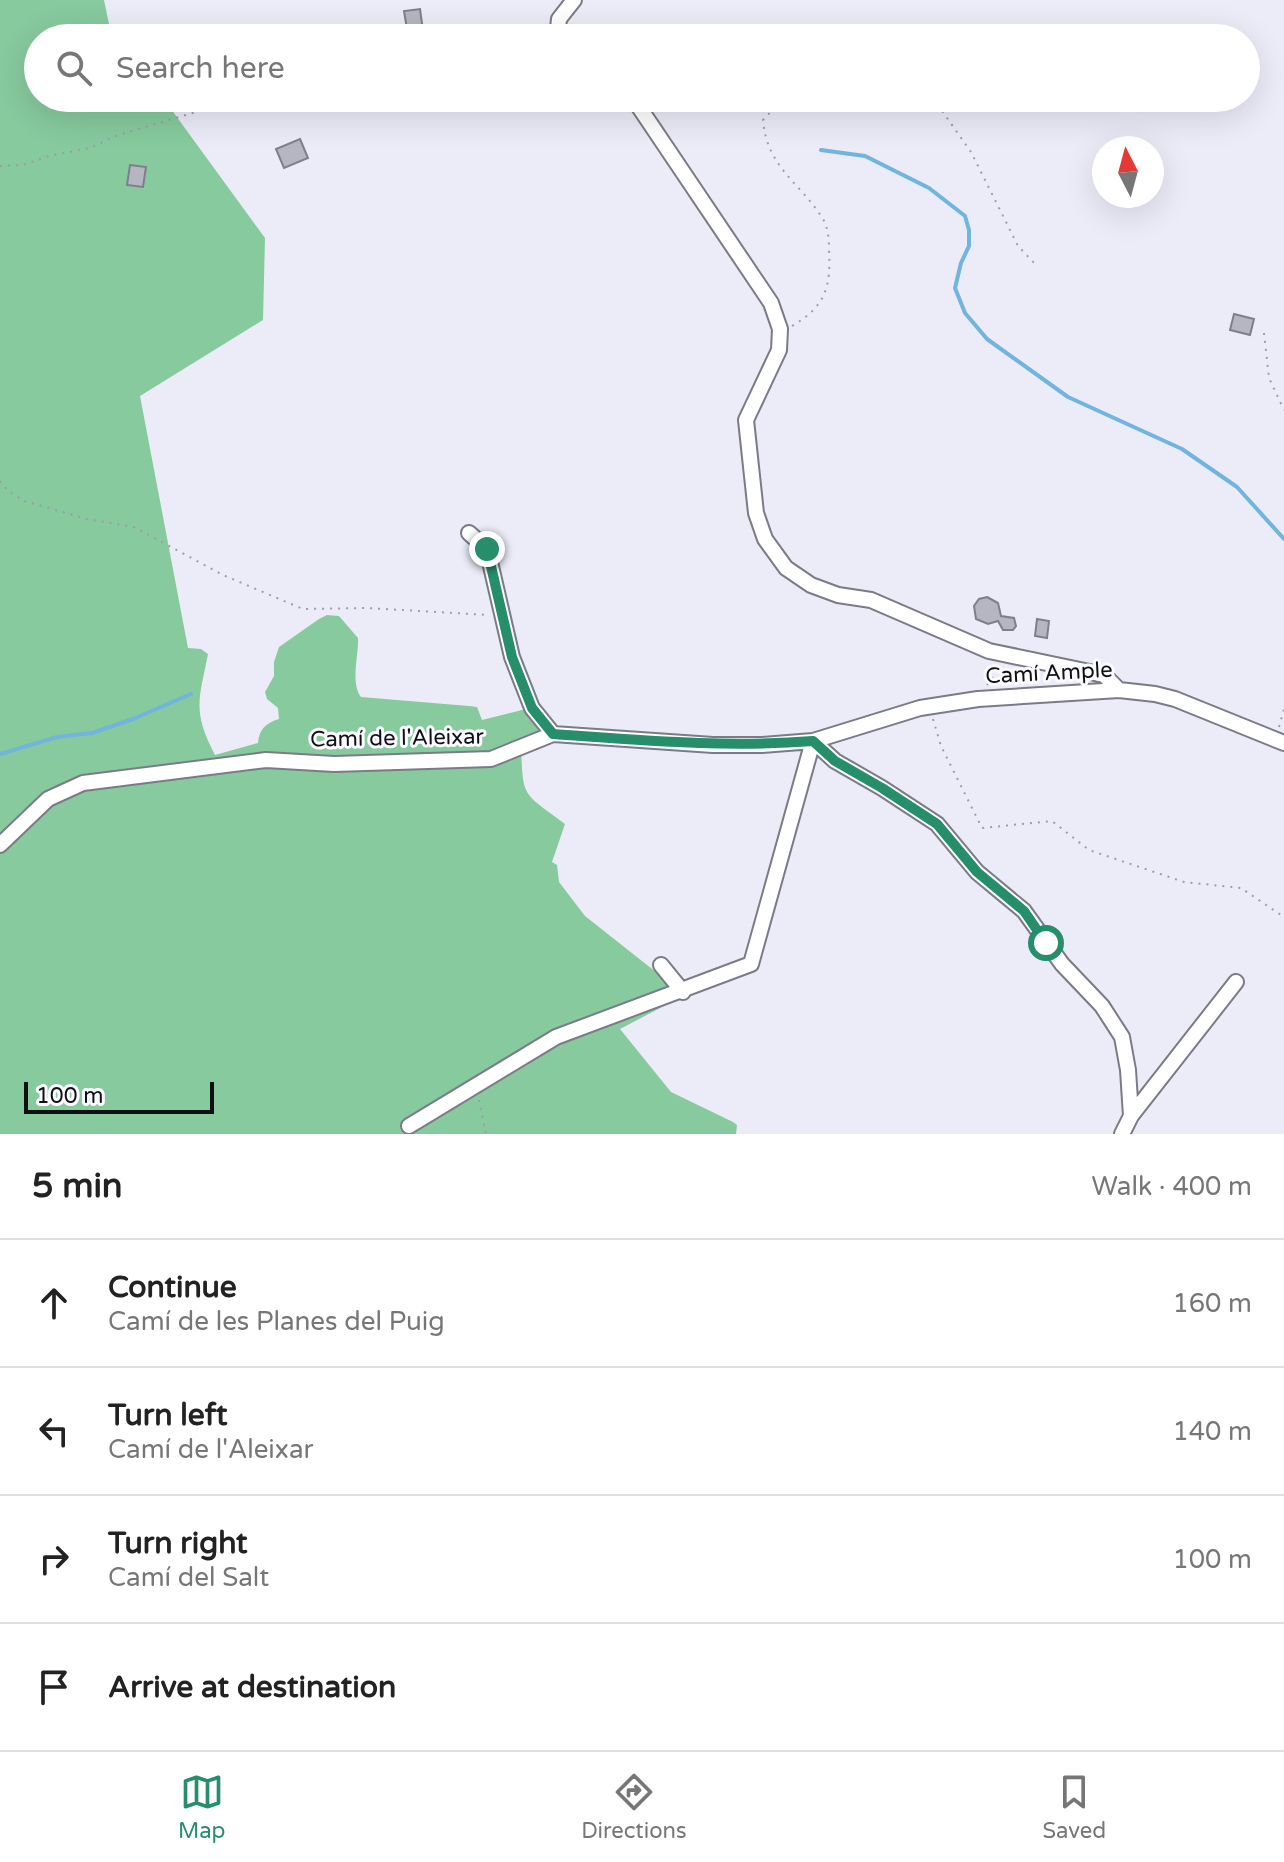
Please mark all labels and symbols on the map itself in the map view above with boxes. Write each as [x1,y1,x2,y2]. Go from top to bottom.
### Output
north arrow [1092,136,1164,208]
route end [469,531,505,567]
street label: Camí Ample [985,657,1113,689]
street label: Camí de l'Aleixar [310,723,485,753]
route start [1028,925,1064,961]
scale bar [24,1078,214,1114]

